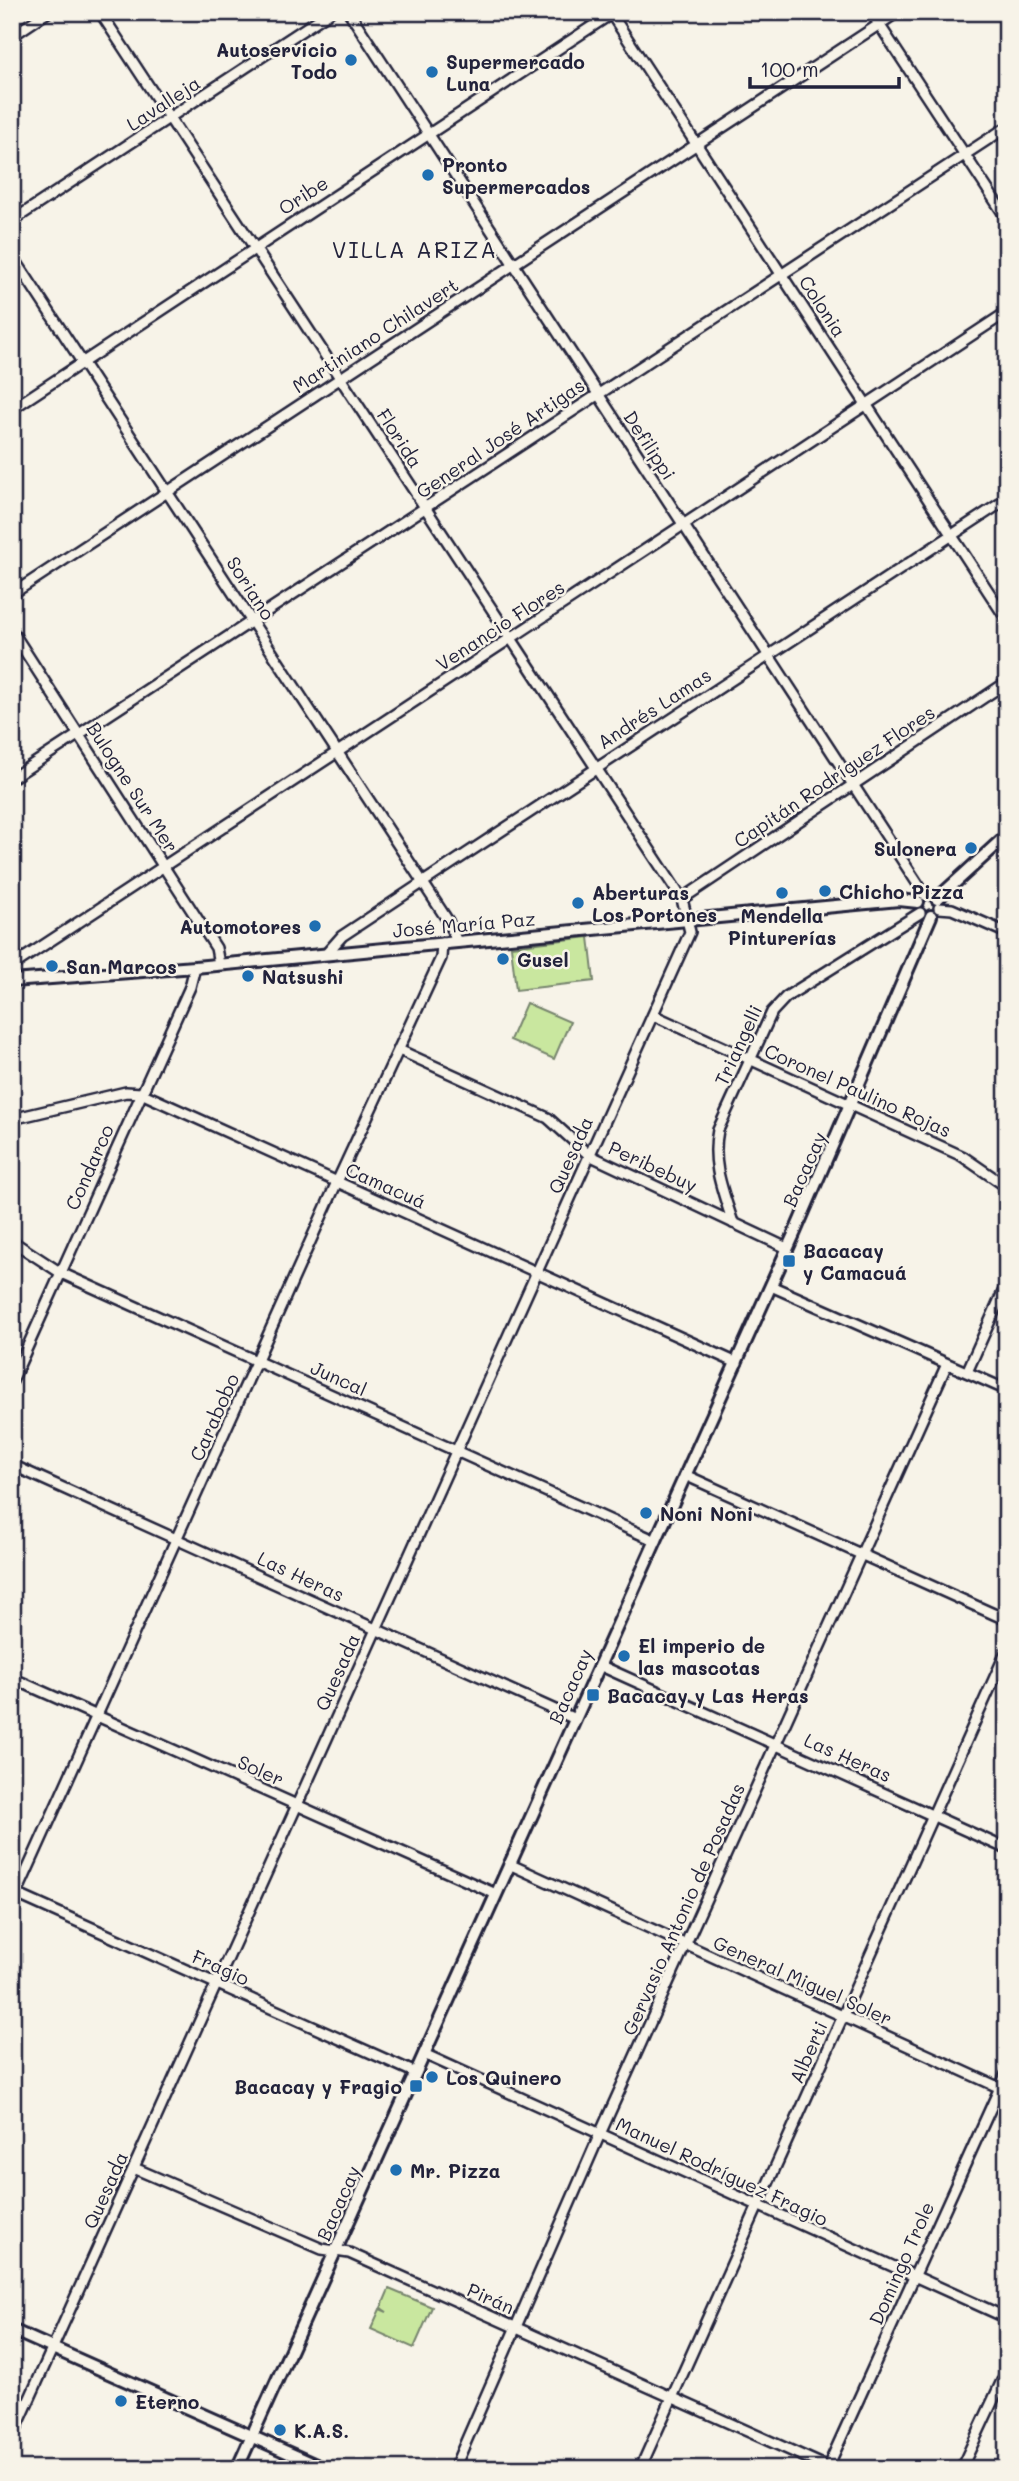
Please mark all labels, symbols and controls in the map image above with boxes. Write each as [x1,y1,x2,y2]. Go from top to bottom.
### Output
place label: Autoservicio Todo [216,37,337,84]
scale bar [750,46,898,90]
place label: Supermercado Luna [446,49,585,96]
marker: Autoservicio Todo [343,52,359,68]
text: 100 m [760,55,819,82]
marker: Supermercado Luna [424,64,440,80]
street label: Lavalleja [121,70,205,136]
place label: Pronto Supermercados [442,152,590,199]
marker: Pronto Supermercados [420,167,436,183]
street label: Oribe [273,170,333,220]
district label: VILLA ARIZA [332,234,498,264]
street label: Colonia [794,270,852,342]
street label: Martiniano Chilavert [287,272,463,398]
street label: General José Artigas [411,372,589,504]
street label: Florida [372,404,428,472]
street label: Defilippi [618,406,682,484]
street label: Soriano [221,551,281,625]
street label: Venancio Flores [431,574,569,676]
street label: Andrés Lamas [592,662,716,754]
street label: Capitán Rodríguez Flores [728,699,940,853]
street label: Bulogne Sur Mer [81,717,185,857]
place label: Sulonera [874,836,957,861]
marker: Sulonera [963,840,979,856]
place label: Chicho Pizza [839,879,964,904]
place label: Aberturas Los Portones [592,880,717,927]
marker: Chicho Pizza [817,883,833,899]
marker: Mendella Pinturerías [774,885,790,901]
marker: Aberturas Los Portones [570,895,586,911]
place label: Mendella Pinturerías [728,903,836,950]
street label: José María Paz [392,905,536,943]
place label: Automotores [180,914,301,939]
marker: Automotores [307,918,323,934]
place label: Gusel [517,947,569,972]
marker: Gusel [495,951,511,967]
place label: San Marcos [66,954,177,979]
marker: San Marcos [44,958,60,974]
place label: Natsushi [262,964,344,989]
marker: Natsushi [240,968,256,984]
street label: Triangelli [708,1001,768,1089]
street label: Coronel Paulino Rojas [761,1038,955,1142]
street label: Quesada [542,1112,598,1198]
street label: Condarco [59,1120,119,1214]
street label: Bacacay [776,1128,832,1210]
street label: Peribebuy [605,1135,701,1197]
street label: Camacuá [342,1156,430,1214]
place label: Bacacay y Camacuá [803,1238,907,1285]
marker: Bacacay y Camacuá [781,1253,797,1269]
street label: Juncal [307,1355,371,1401]
street label: Carabobo [184,1369,244,1465]
place label: Noni Noni [660,1501,753,1526]
marker: Noni Noni [638,1505,654,1521]
street label: Las Heras [254,1545,348,1607]
street label: Quesada [309,1629,365,1715]
place label: El imperio de las mascotas [638,1633,765,1680]
street label: Bacacay [542,1645,598,1727]
marker: El imperio de las mascotas [616,1648,632,1664]
place label: Bacacay y Las Heras [607,1683,809,1708]
marker: Bacacay y Las Heras [585,1687,601,1703]
street label: Las Heras [800,1727,896,1787]
street label: Soler [234,1749,288,1791]
street label: Gervasio Antonio de Posadas [616,1779,750,2039]
street label: General Miguel Soler [710,1929,896,2031]
street label: Fragio [188,1943,254,1991]
street label: Alberti [783,2017,833,2087]
place label: Los Quinero [446,2065,561,2090]
marker: Los Quinero [424,2069,440,2085]
place label: Bacacay y Fragio [234,2074,402,2099]
marker: Bacacay y Fragio [408,2078,424,2094]
street label: Manuel Rodríguez Fragio [612,2111,832,2231]
street label: Quesada [77,2147,133,2233]
place label: Mr. Pizza [410,2158,501,2183]
street label: Bacacay [310,2162,366,2244]
marker: Mr. Pizza [388,2162,404,2178]
street label: Domingo Trole [863,2198,939,2328]
street label: Pirán [463,2277,519,2319]
place label: Eterno [135,2389,199,2414]
marker: Eterno [113,2393,129,2409]
place label: K.A.S. [294,2418,349,2443]
marker: K.A.S. [272,2422,288,2438]

